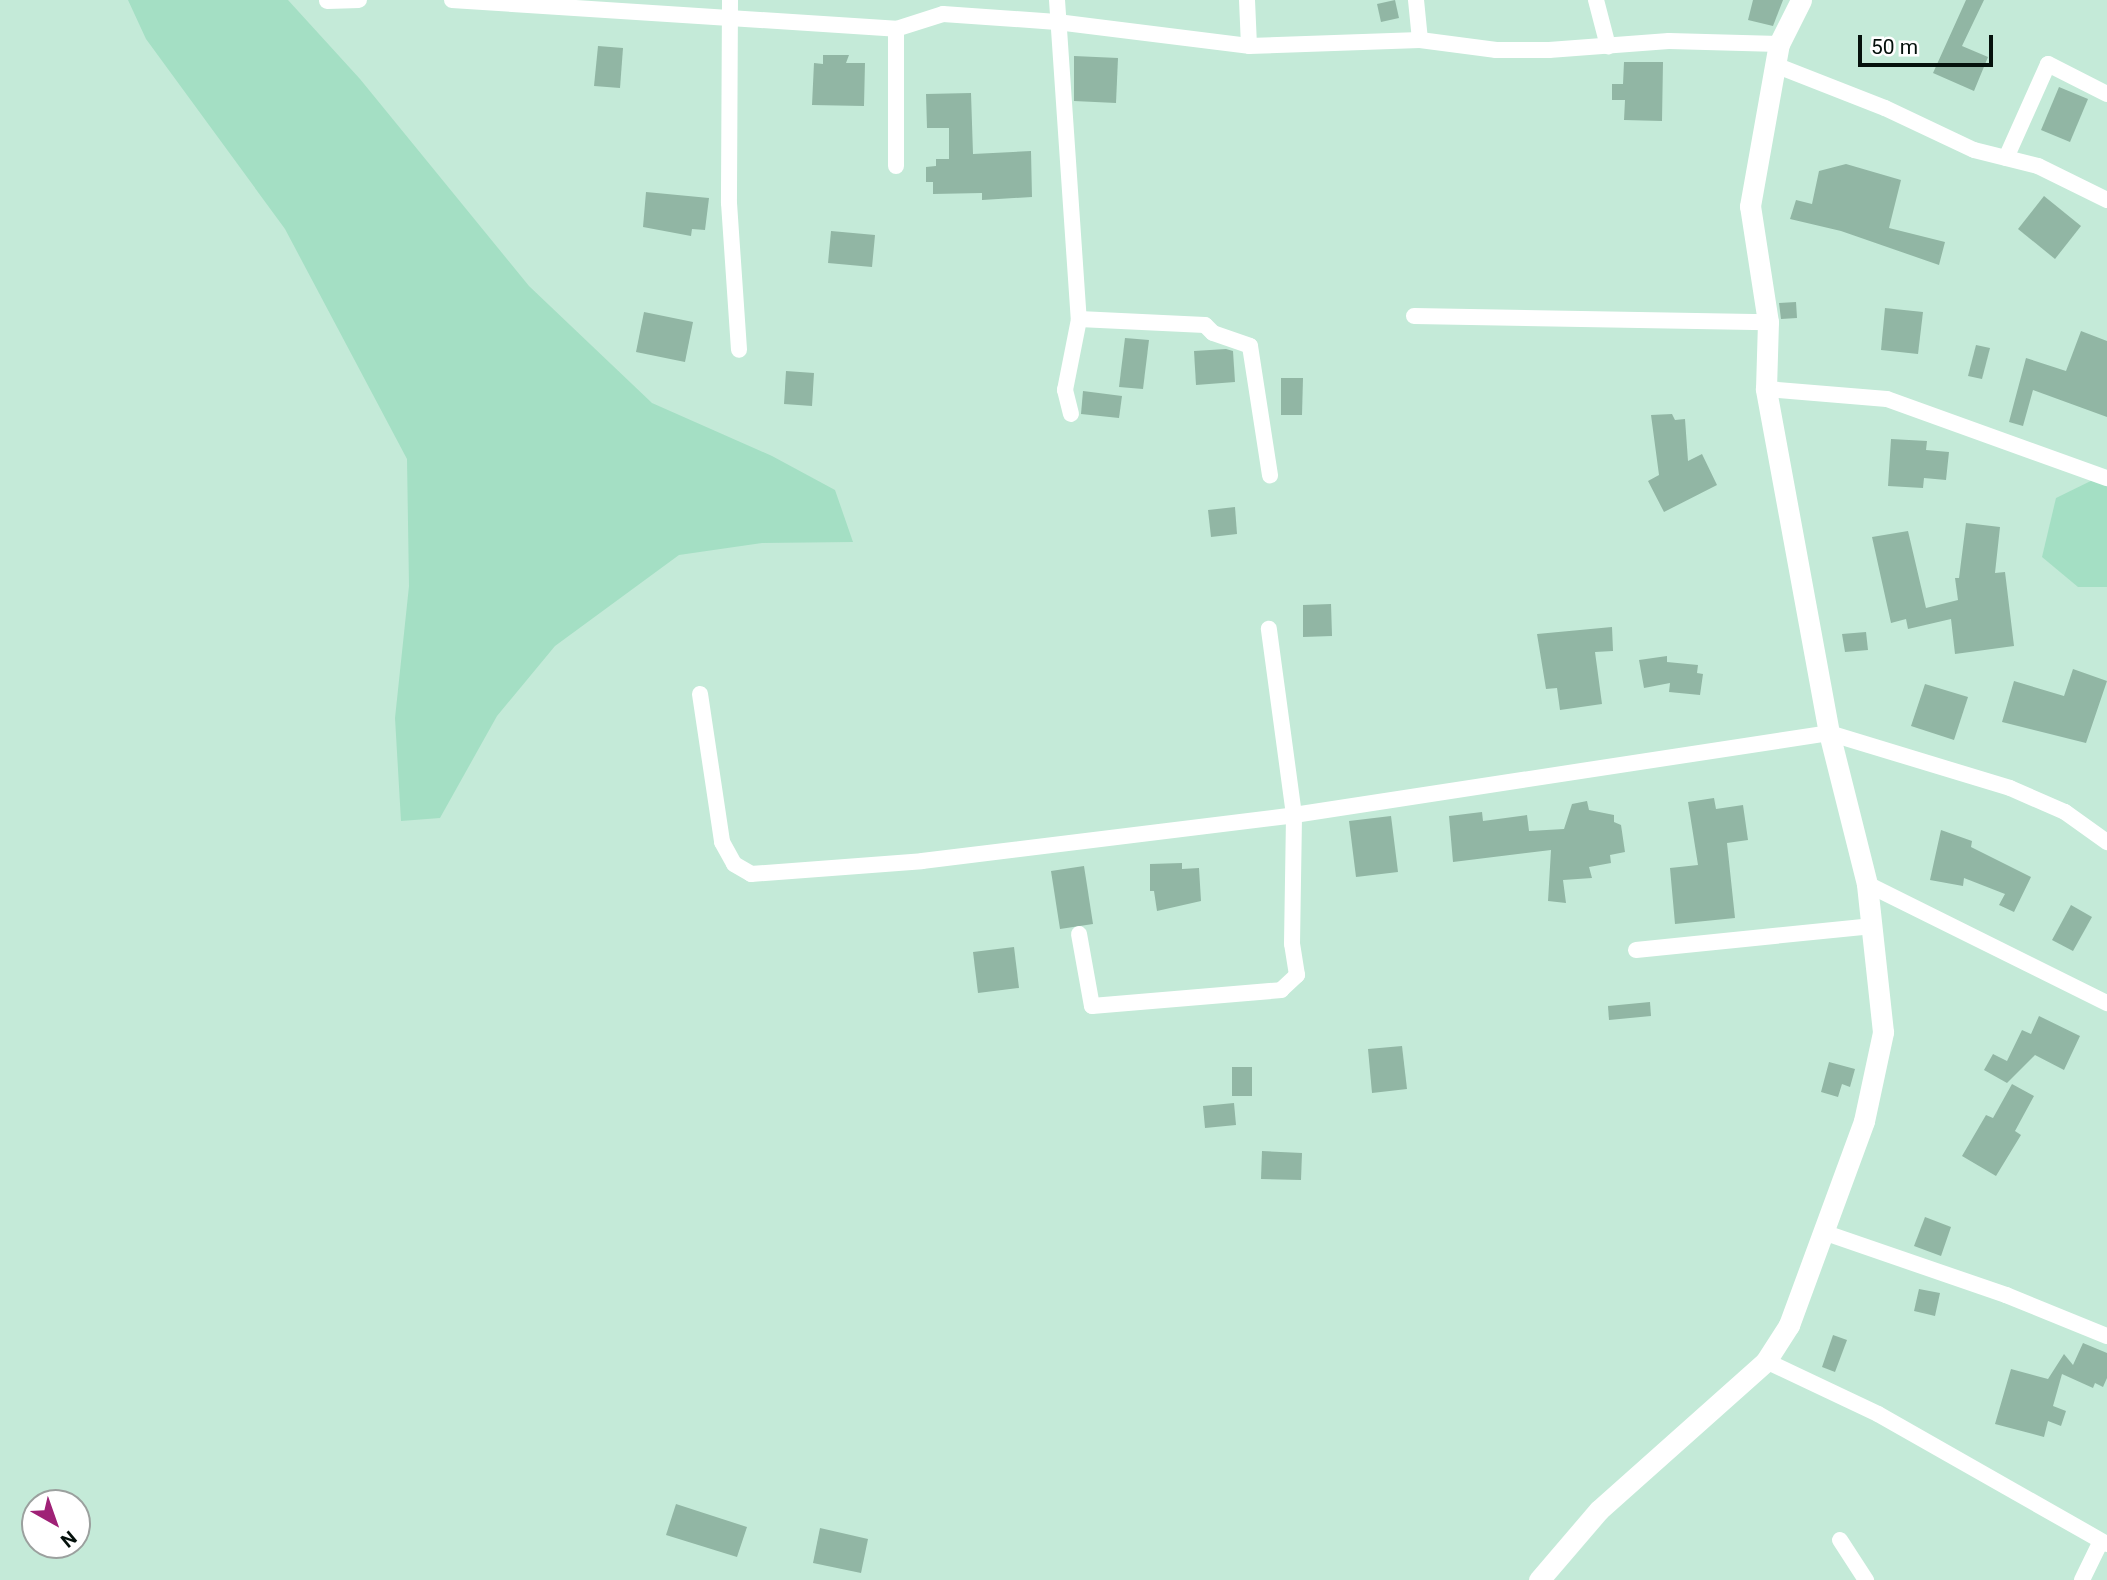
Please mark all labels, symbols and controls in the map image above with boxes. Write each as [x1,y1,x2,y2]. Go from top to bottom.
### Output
scale bar [1862,21,1997,65]
text: 50 m [1871,35,1918,59]
north arrow [21,1489,91,1559]
text: N [56,1526,81,1552]

